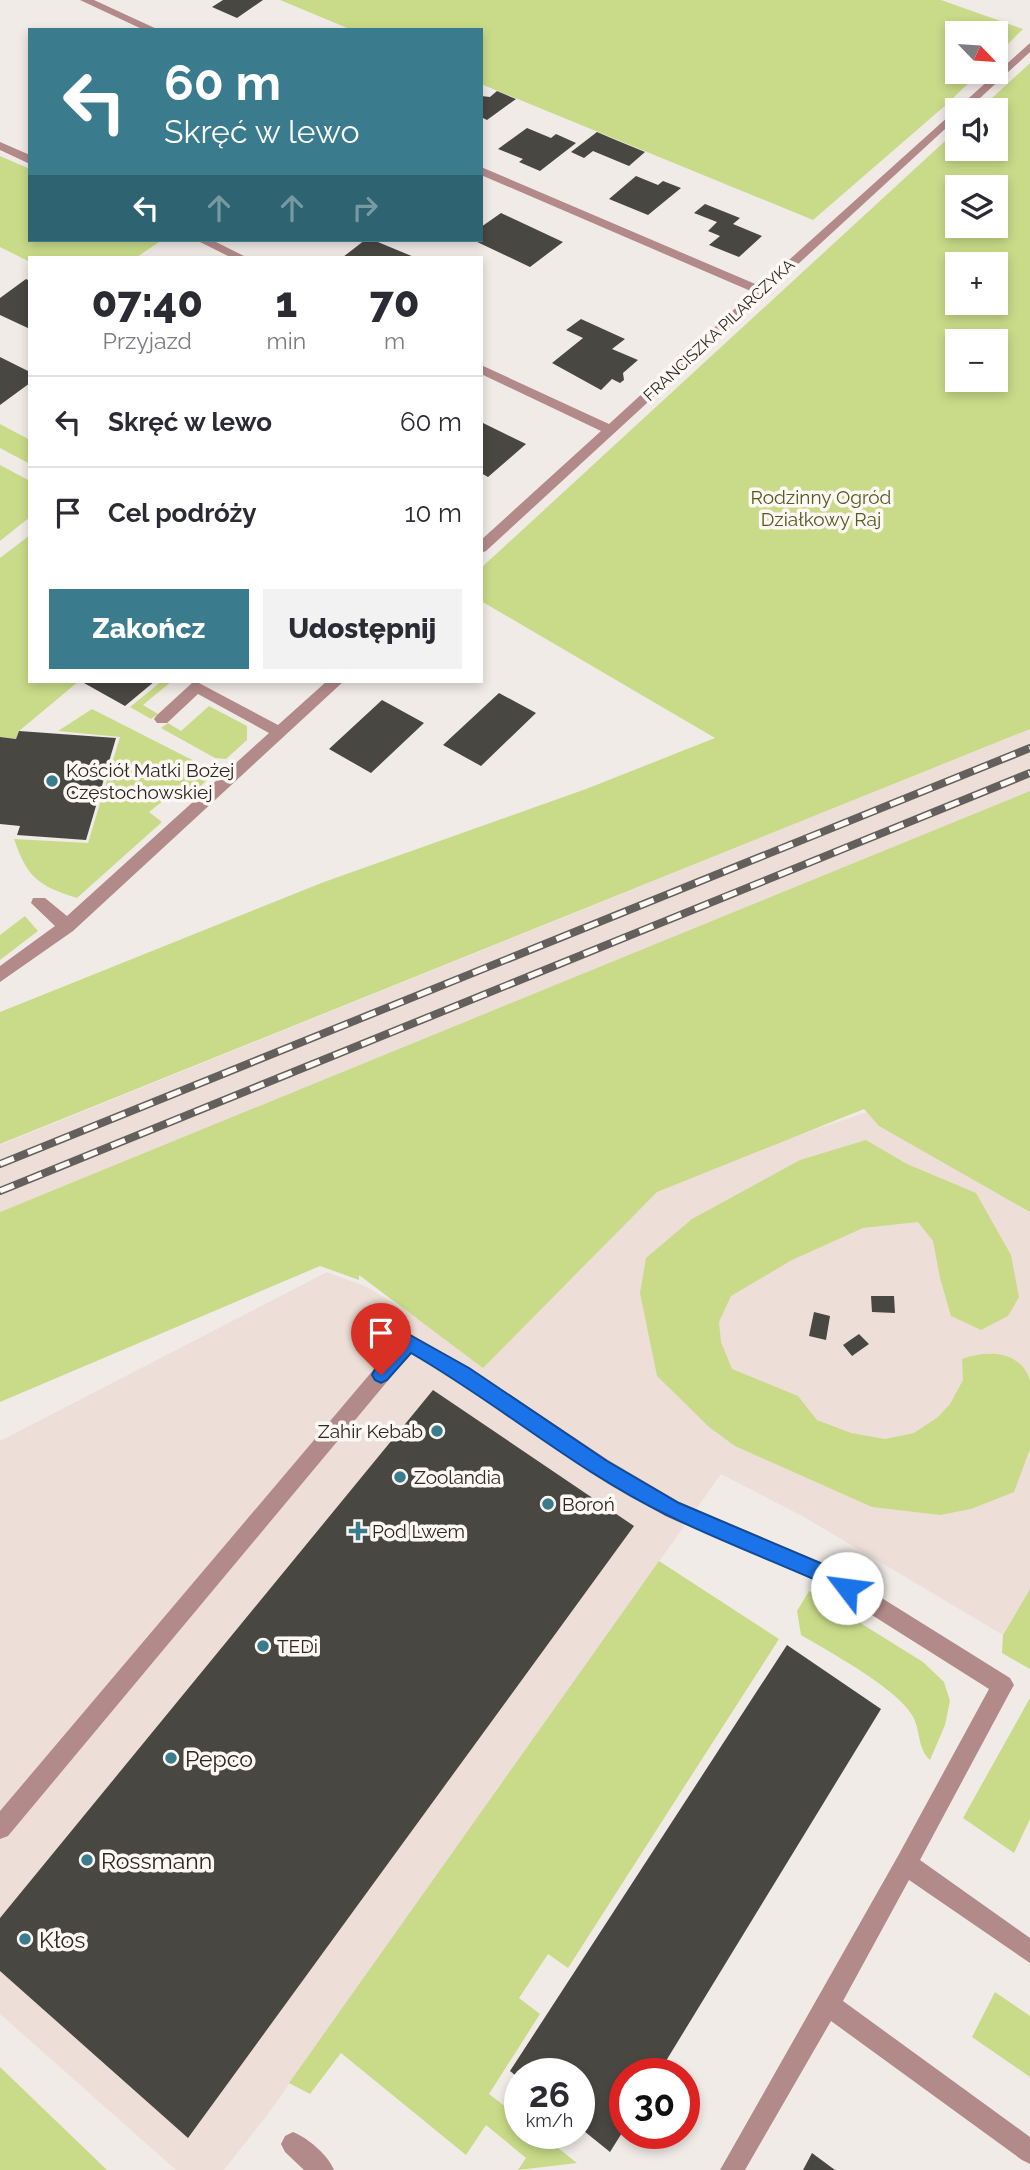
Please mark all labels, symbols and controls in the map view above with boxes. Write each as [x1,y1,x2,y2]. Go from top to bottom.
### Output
north arrow [945,21,1008,84]
map controls [945,21,1008,392]
text: 60 m [164,54,281,111]
icon: left [49,56,140,147]
button: sound [945,98,1008,161]
text: Skręć w lewo [164,113,360,150]
button: layers [945,175,1008,238]
icon: left [127,189,165,227]
icon: ahead [200,189,238,227]
icon: ahead [273,189,311,227]
icon: right [346,189,384,227]
button: + [945,252,1008,315]
street label: FRANCISZKA PILARCZYKA [640,255,799,405]
text: 07:40 [91,278,203,327]
text: 1 [275,278,297,327]
text: 70 [370,278,420,327]
text: Przyjazd [103,327,192,354]
text: min [267,327,306,354]
text: m [384,327,405,354]
button: − [945,329,1008,392]
icon: left [49,403,87,441]
text: Skręć w lewo [108,407,272,437]
text: 60 m [400,407,462,437]
park label: Rodzinny Ogród Działkowy Raj [751,486,891,530]
icon: arrive [49,494,87,532]
text: Cel podróży [108,498,257,528]
text: 10 m [404,498,462,528]
button: Zakończ [49,589,249,669]
button: Udostępnij [263,589,462,669]
place label: Kościół Matki Bożej Częstochowskiej [66,759,234,803]
marker: Kościół Matki Bożej Częstochowskiej [44,773,60,789]
pin [351,1303,411,1375]
icon: arrive [362,1314,400,1352]
place label: Zahir Kebab [318,1420,423,1442]
marker: Zahir Kebab [429,1423,445,1439]
place label: Zoolandia [414,1466,501,1488]
marker: Zoolandia [392,1469,408,1485]
place label: Boroń [562,1493,615,1515]
marker: Boroń [540,1496,556,1512]
place label: Pod Lwem [372,1520,465,1542]
marker: Pod Lwem [350,1523,366,1539]
position arrow [810,1551,884,1625]
place label: TEDi [277,1635,318,1657]
marker: TEDi [255,1638,271,1654]
place label: Pepco [185,1745,253,1772]
marker: Pepco [163,1750,179,1766]
place label: Rossmann [101,1847,212,1874]
marker: Rossmann [79,1852,95,1868]
place label: Kłos [39,1926,85,1953]
marker: Kłos [17,1931,33,1947]
speed limit sign: 30 [609,2058,700,2149]
text: 26 [529,2074,570,2115]
text: km/h [526,2110,573,2131]

